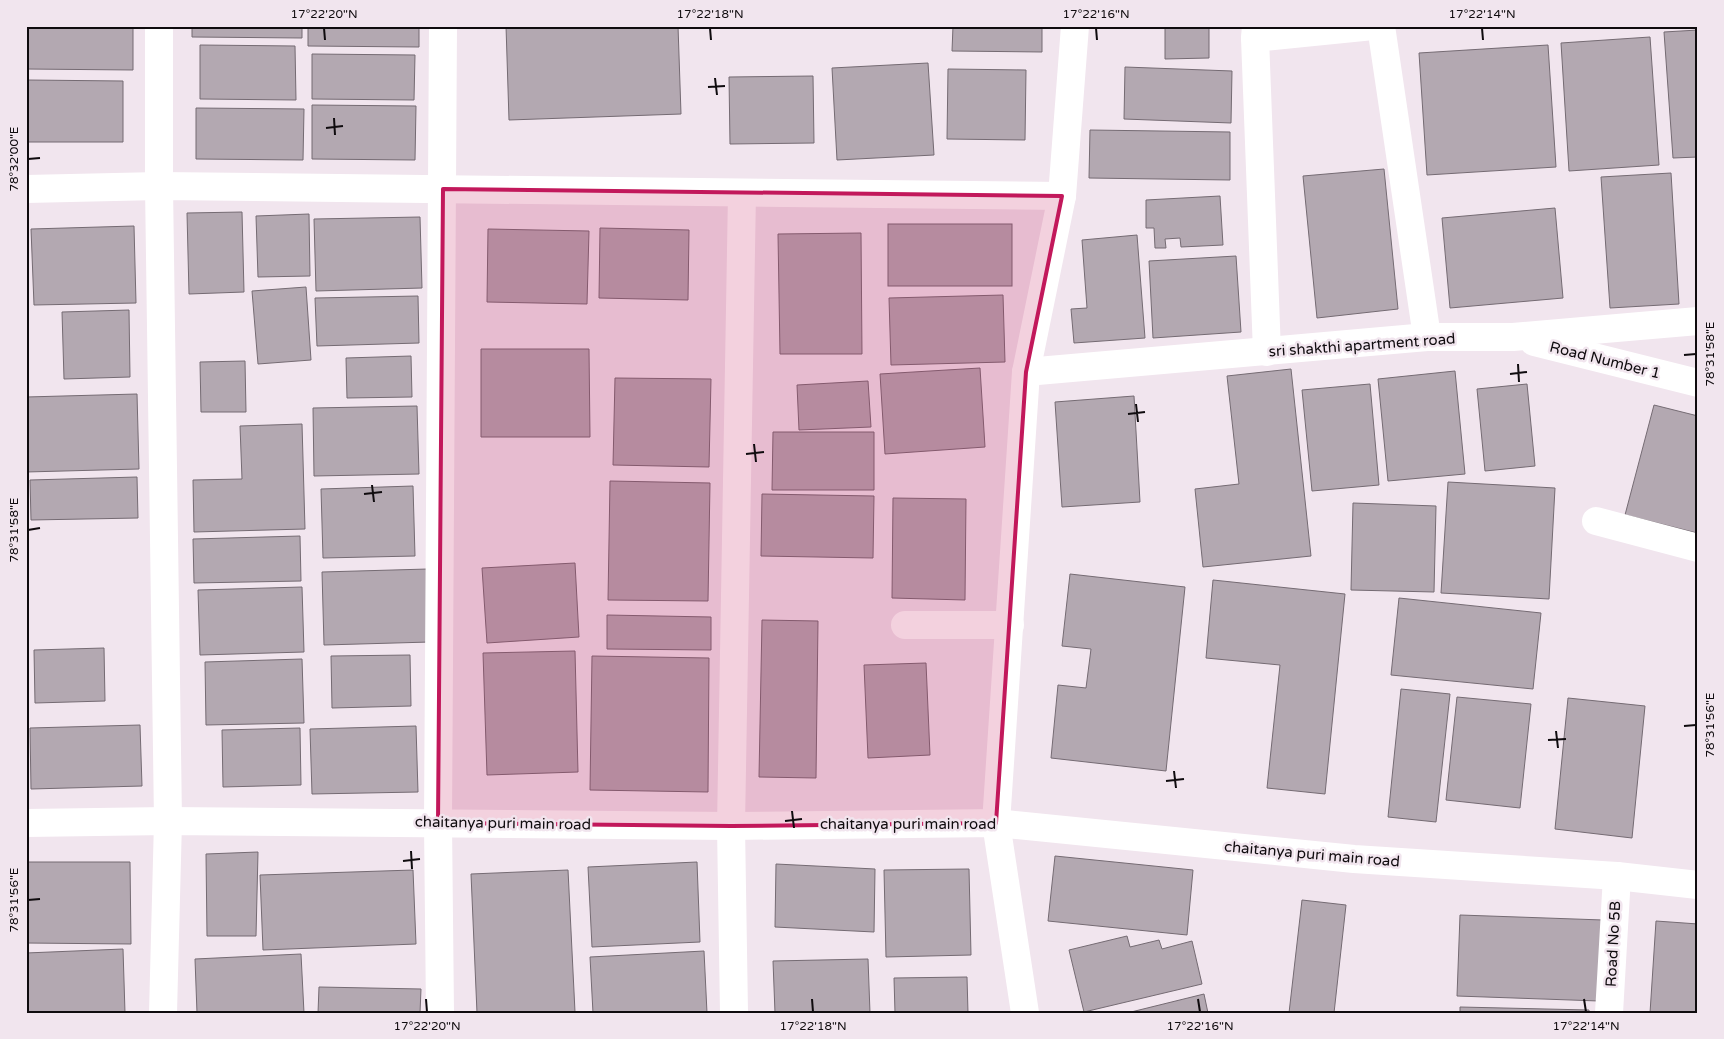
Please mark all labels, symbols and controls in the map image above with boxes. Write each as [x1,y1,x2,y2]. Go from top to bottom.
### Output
text: 17°22'20"N [290,7,358,21]
text: 17°22'18"N [676,7,744,21]
text: 17°22'16"N [1062,7,1130,21]
text: 17°22'14"N [1448,7,1516,21]
text: 78°32'00"E [7,126,21,192]
text: 78°31'58"E [1703,321,1717,387]
street label: sri shakthi apartment road [1268,329,1456,361]
street label: Road Number 1 [1548,338,1662,382]
text: 78°31'58"E [7,497,21,563]
text: 78°31'56"E [1703,692,1717,758]
street label: chaitanya puri main road [415,812,591,834]
street label: chaitanya puri main road [820,815,996,833]
street label: chaitanya puri main road [1223,837,1401,871]
text: 78°31'56"E [7,867,21,933]
street label: Road No 5B [1602,900,1624,988]
text: 17°22'20"N [393,1019,461,1033]
text: 17°22'18"N [779,1019,847,1033]
text: 17°22'16"N [1166,1019,1234,1033]
text: 17°22'14"N [1552,1019,1620,1033]

